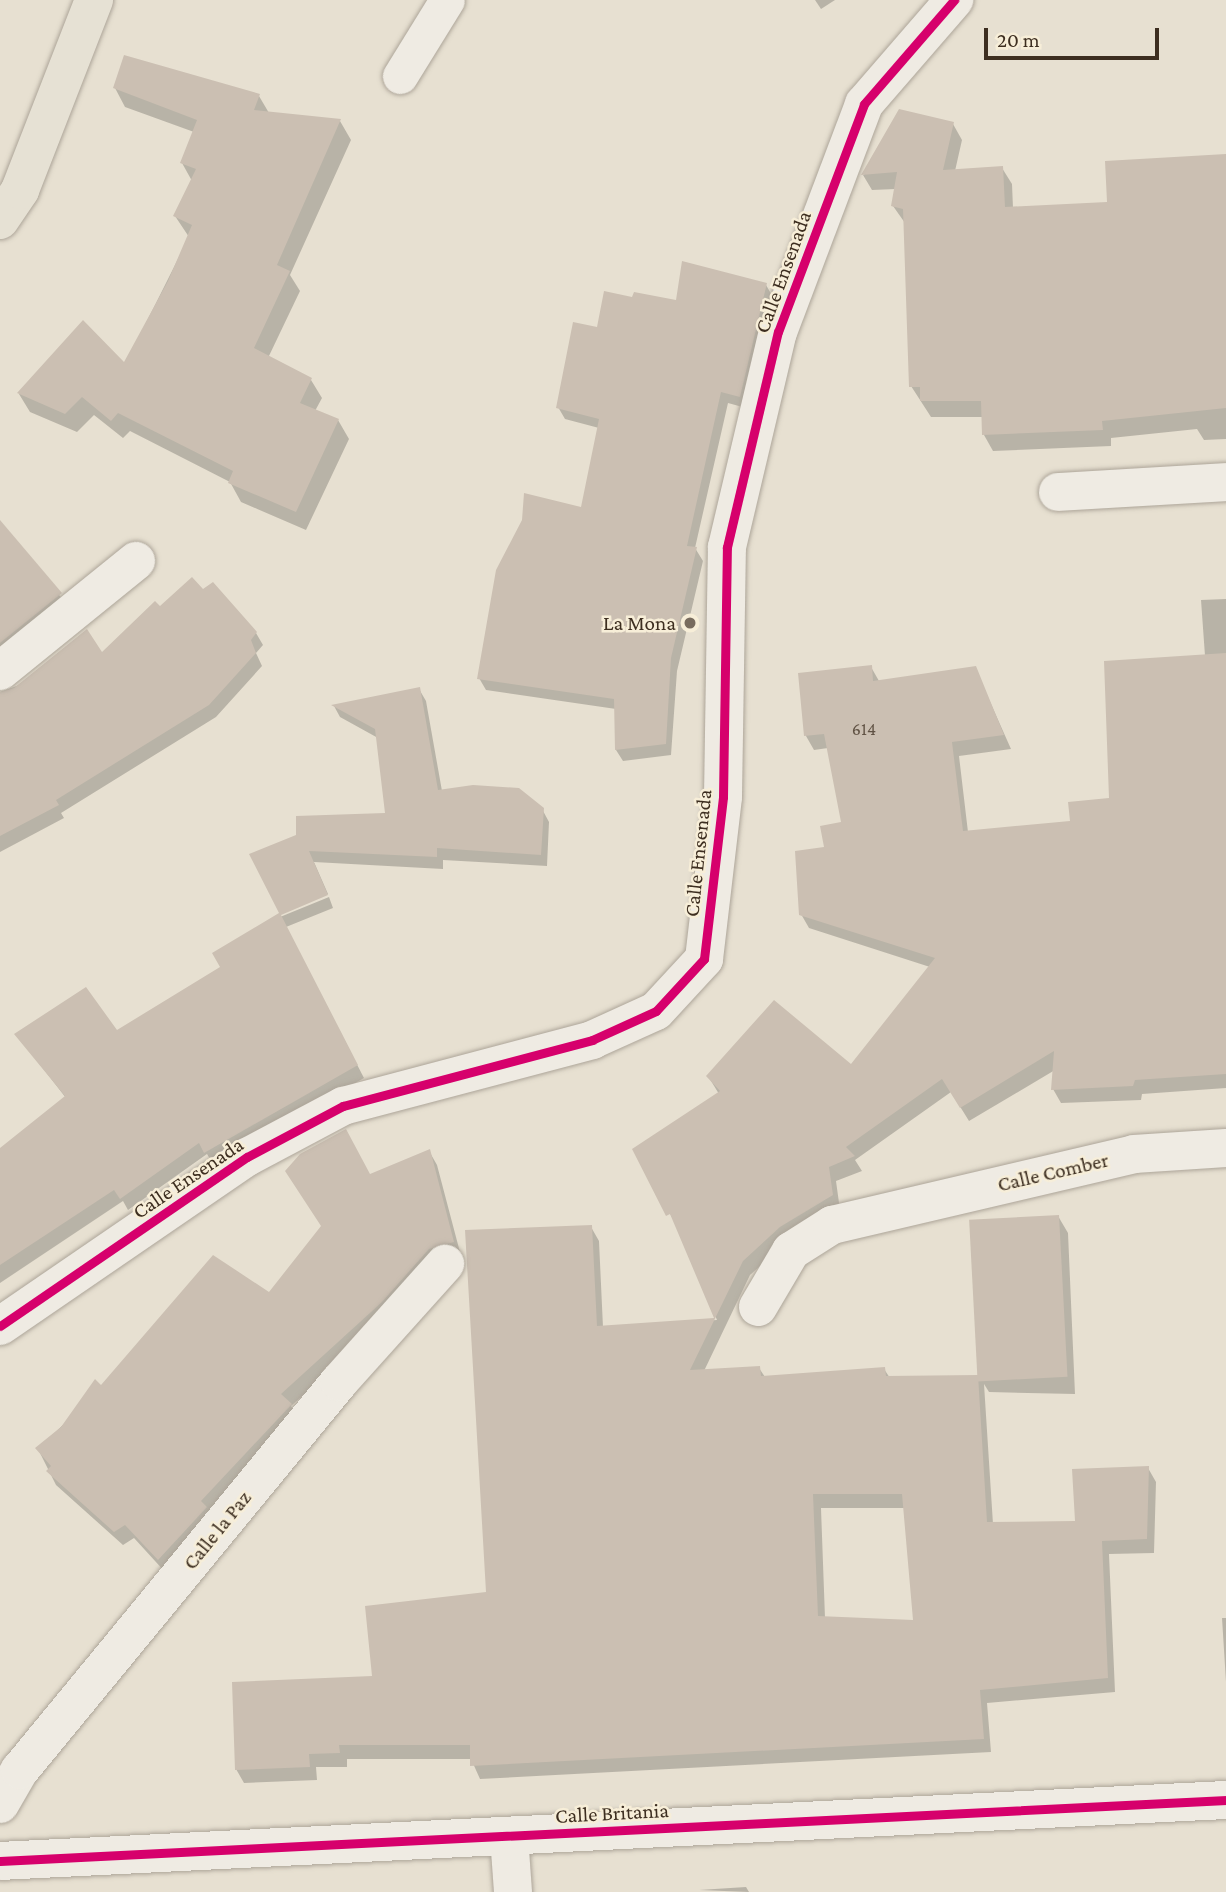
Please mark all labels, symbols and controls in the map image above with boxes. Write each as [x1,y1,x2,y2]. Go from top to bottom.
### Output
scale bar [988,14,1163,58]
text: 20 m [997,28,1040,52]
street label: Calle Ensenada [749,207,817,337]
place label: La Mona [603,610,676,636]
marker: La Mona [682,615,698,631]
house number: 614 [852,718,876,740]
street label: Calle Ensenada [679,788,717,918]
street label: Calle Ensenada [128,1132,248,1224]
street label: Calle Comber [995,1147,1111,1197]
street label: Calle la Paz [178,1485,256,1575]
street label: Calle Britania [555,1797,669,1829]

